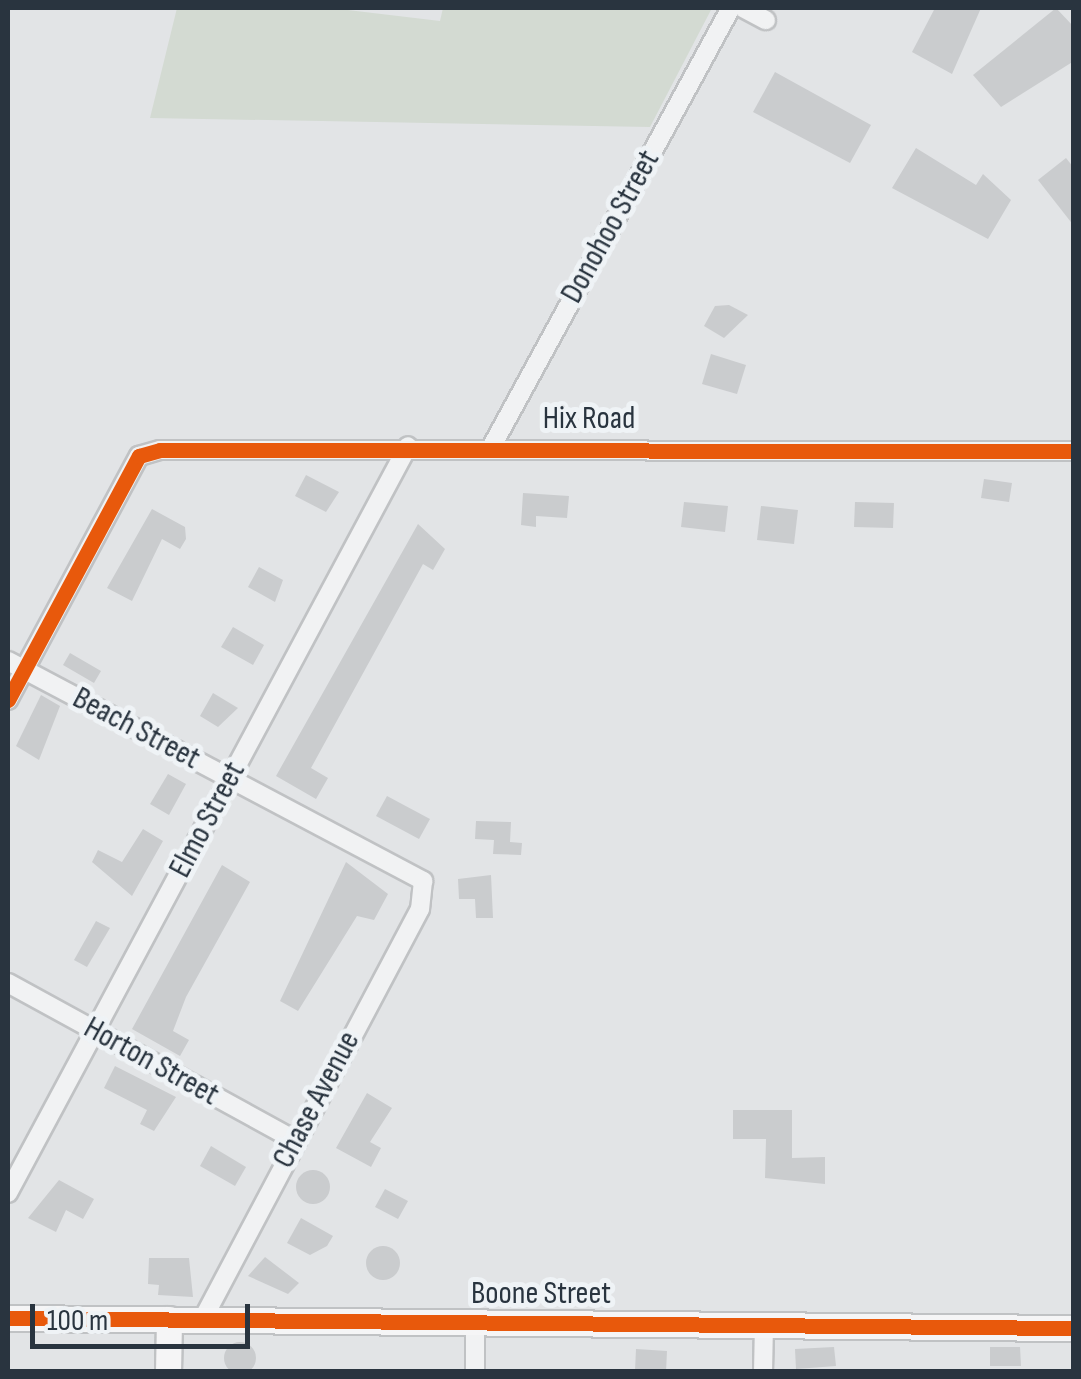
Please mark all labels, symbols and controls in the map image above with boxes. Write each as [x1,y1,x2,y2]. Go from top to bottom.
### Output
street label: Donohoo Street [553,144,669,310]
street label: Hix Road [543,400,635,438]
street label: Beach Street [66,680,206,778]
street label: Elmo Street [162,756,254,884]
street label: Horton Street [77,1009,225,1115]
street label: Chase Avenue [265,1025,369,1175]
street label: Boone Street [471,1275,611,1313]
scale bar [35,1284,255,1346]
text: 100 m [47,1303,108,1339]

